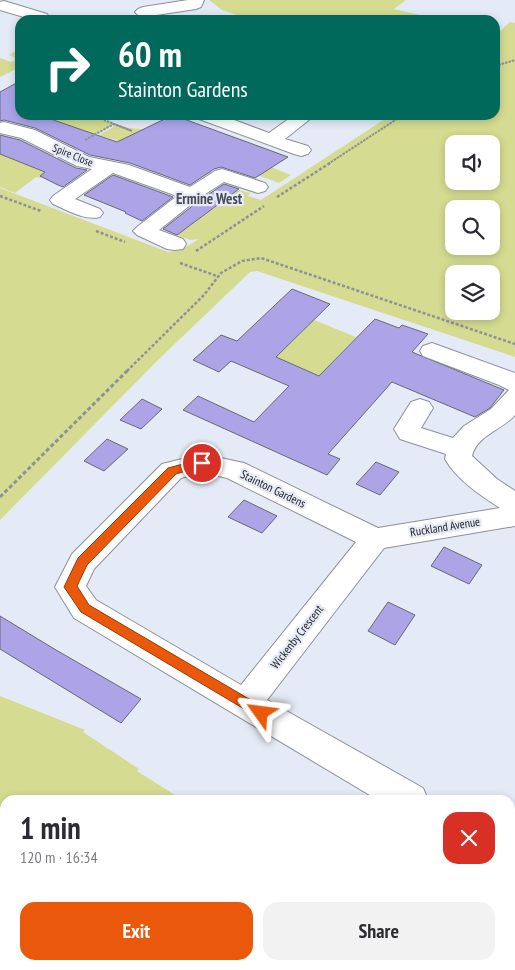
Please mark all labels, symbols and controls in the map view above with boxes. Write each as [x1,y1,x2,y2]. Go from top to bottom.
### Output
text: 60 m [118,31,182,77]
icon: right [35,35,100,100]
text: Stainton Gardens [118,75,248,103]
map controls [445,135,500,320]
button: sound [445,135,500,190]
street label: Spire Close [51,141,96,170]
district label: Ermine West [176,189,243,208]
button: search [445,200,500,255]
button: layers [445,265,500,320]
pin [181,442,223,484]
icon: arrive [188,449,216,477]
street label: Stainton Gardens [238,466,308,511]
street label: Ruckland Avenue [409,514,481,539]
street label: Wickenby Crescent [267,601,327,672]
position arrow [234,686,286,738]
text: 1 min [20,808,81,847]
button: close [443,812,495,864]
text: 120 m · 16:34 [20,847,98,867]
button: Exit [20,902,253,960]
button: Share [263,902,495,960]

